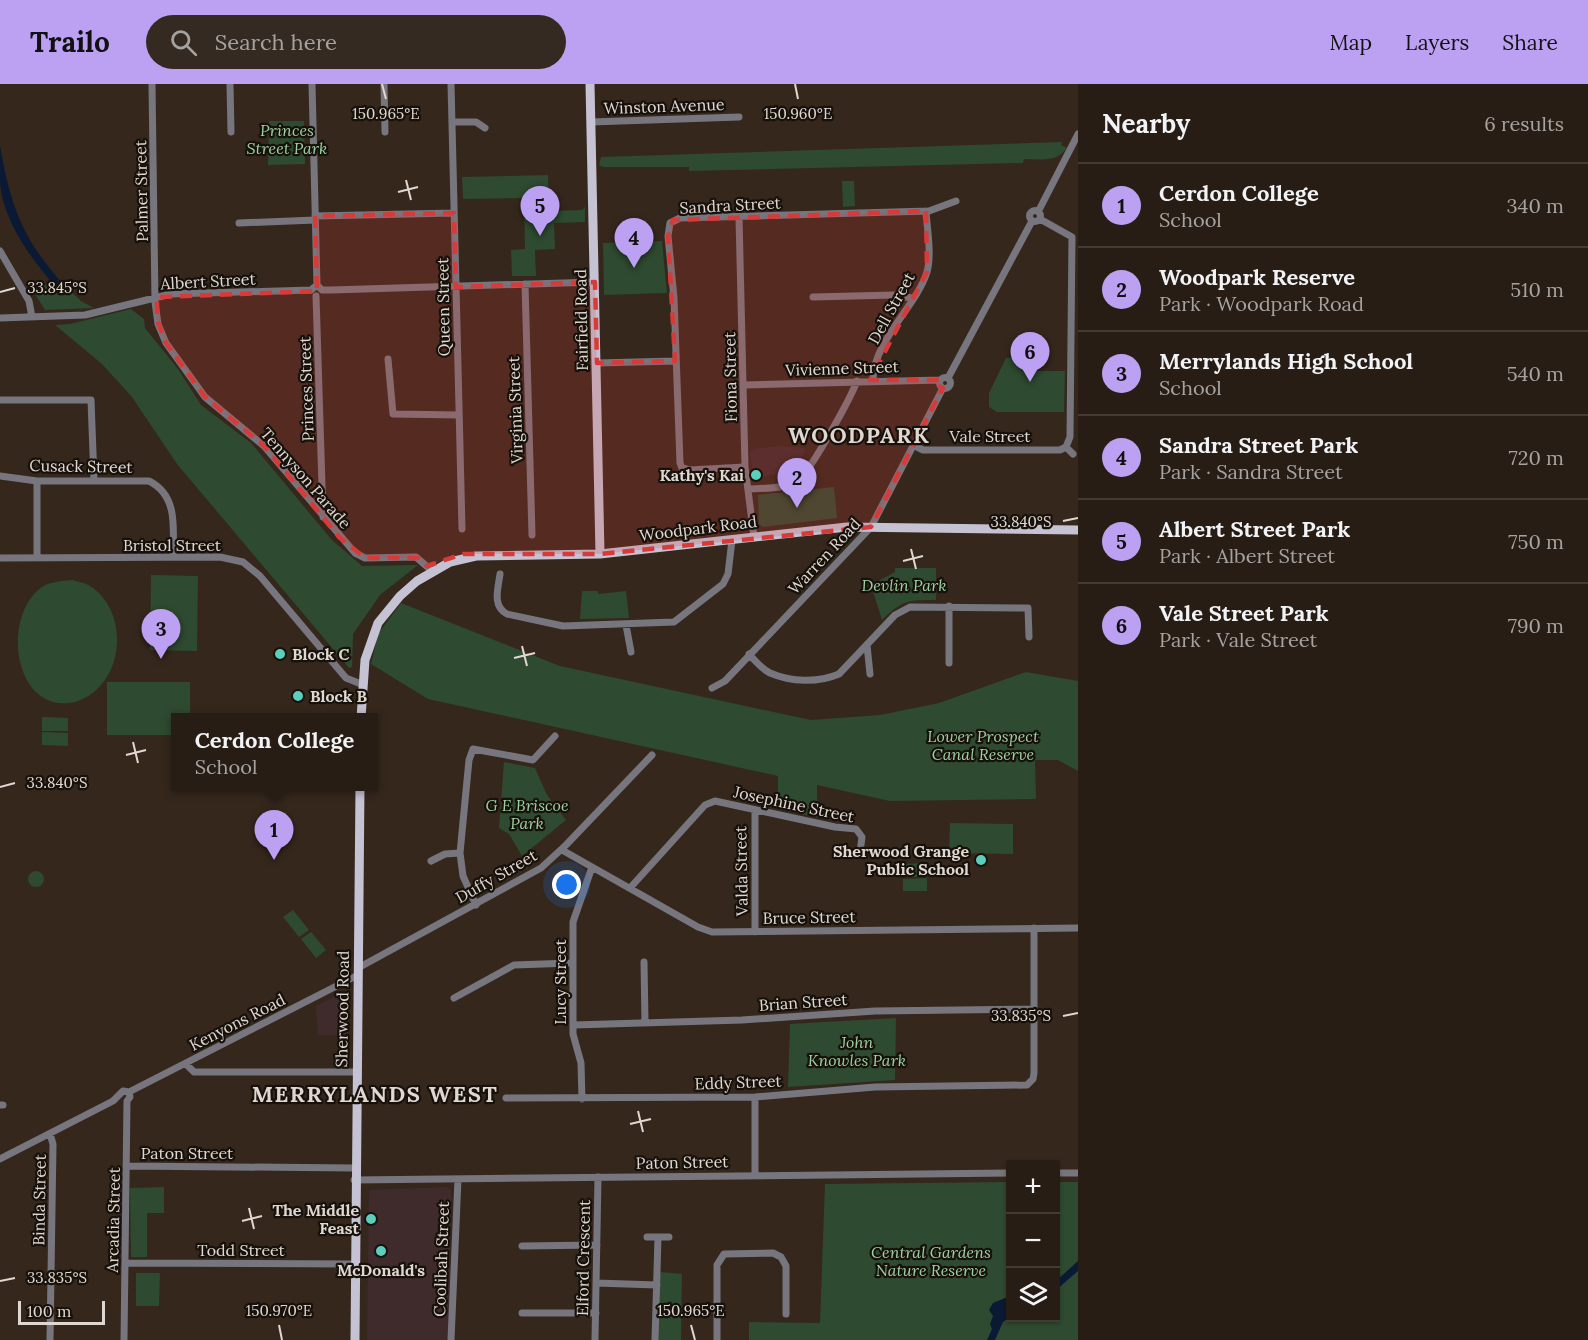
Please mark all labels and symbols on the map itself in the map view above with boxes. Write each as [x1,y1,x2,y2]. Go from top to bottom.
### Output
street label: Winston Avenue [603,94,725,118]
text: 150.965°E [352,104,420,123]
text: 150.960°E [764,104,832,123]
park label: Princes Street Park [247,120,327,158]
street label: Palmer Street [130,139,152,242]
pin: 5 [520,186,560,236]
street label: Sandra Street [679,192,782,218]
pin: 4 [614,218,654,268]
street label: Queen Street [432,257,454,357]
street label: Albert Street [159,268,257,294]
street label: Dell Street [863,268,919,347]
street label: Fairfield Road [570,269,592,371]
text: 33.845°S [27,278,87,297]
street label: Fiona Street [719,331,741,422]
pin: 6 [1010,332,1050,382]
street label: Princes Street [294,335,318,442]
street label: Virginia Street [503,355,527,465]
street label: Vivienne Street [784,356,900,380]
district label: WOODPARK [788,421,930,449]
street label: Tennyson Parade [257,423,356,533]
street label: Vale Street [949,426,1031,446]
street label: Cusack Street [29,455,134,477]
pin: 2 [778,458,816,508]
place label: Kathy's Kai [660,465,744,485]
marker: Kathy's Kai [749,468,763,482]
street label: Woodpark Road [638,511,758,545]
text: 33.840°S [991,512,1051,531]
street label: Warren Road [784,513,865,598]
street label: Bristol Street [123,535,222,555]
park label: Devlin Park [861,575,947,595]
pin: 3 [142,610,180,659]
place label: Block C [292,644,349,664]
marker: Block C [273,647,287,661]
place label: Block B [310,686,367,706]
marker: Block B [291,689,305,703]
park label: Lower Prospect Canal Reserve [927,726,1039,764]
text: 33.840°S [27,773,87,792]
street label: Josephine Street [731,781,857,827]
park label: G E Briscoe Park [485,795,569,833]
pin: 1 [254,810,294,860]
street label: Valda Street [730,825,752,917]
place label: Sherwood Grange Public School [833,841,969,879]
street label: Duffy Street [452,844,541,907]
marker: Sherwood Grange Public School [974,853,988,867]
your location [552,870,581,899]
street label: Bruce Street [762,906,856,928]
street label: Lucy Street [550,939,570,1025]
street label: Sherwood Road [331,950,353,1067]
street label: Kenyons Road [186,989,289,1055]
street label: Brian Street [758,989,849,1015]
text: 33.835°S [991,1006,1051,1025]
park label: John Knowles Park [808,1032,906,1070]
street label: Eddy Street [694,1070,783,1094]
district label: MERRYLANDS WEST [252,1080,498,1108]
street label: Paton Street [141,1143,234,1163]
street label: Paton Street [636,1151,729,1173]
street label: Binda Street [28,1153,50,1246]
street label: Arcadia Street [102,1166,124,1274]
street label: Elford Crescent [572,1199,594,1316]
place label: The Middle Feast [273,1200,359,1238]
street label: Coolibah Street [429,1200,453,1317]
marker: The Middle Feast [364,1212,378,1226]
street label: Todd Street [197,1240,286,1260]
park label: Central Gardens Nature Reserve [871,1242,991,1280]
marker: McDonald's [374,1244,388,1258]
place label: McDonald's [337,1260,425,1280]
text: 33.835°S [27,1268,87,1287]
scale bar [18,1298,105,1326]
text: 150.970°E [246,1301,312,1320]
text: 150.965°E [657,1301,725,1320]

